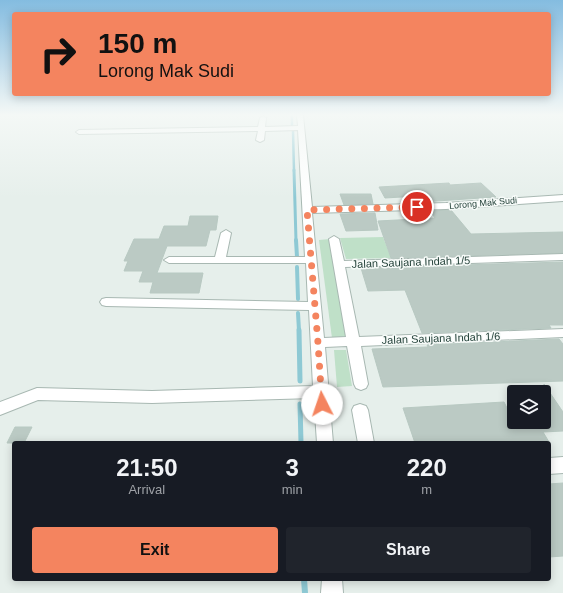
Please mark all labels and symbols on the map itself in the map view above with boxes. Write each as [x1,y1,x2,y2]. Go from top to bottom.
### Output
pin [400,190,434,224]
street label: Lorong Mak Sudi [449,195,517,211]
street label: Jalan Saujana Indah 1/5 [351,254,471,270]
street label: Jalan Saujana Indah 1/6 [381,330,501,346]
position arrow [301,383,343,425]

